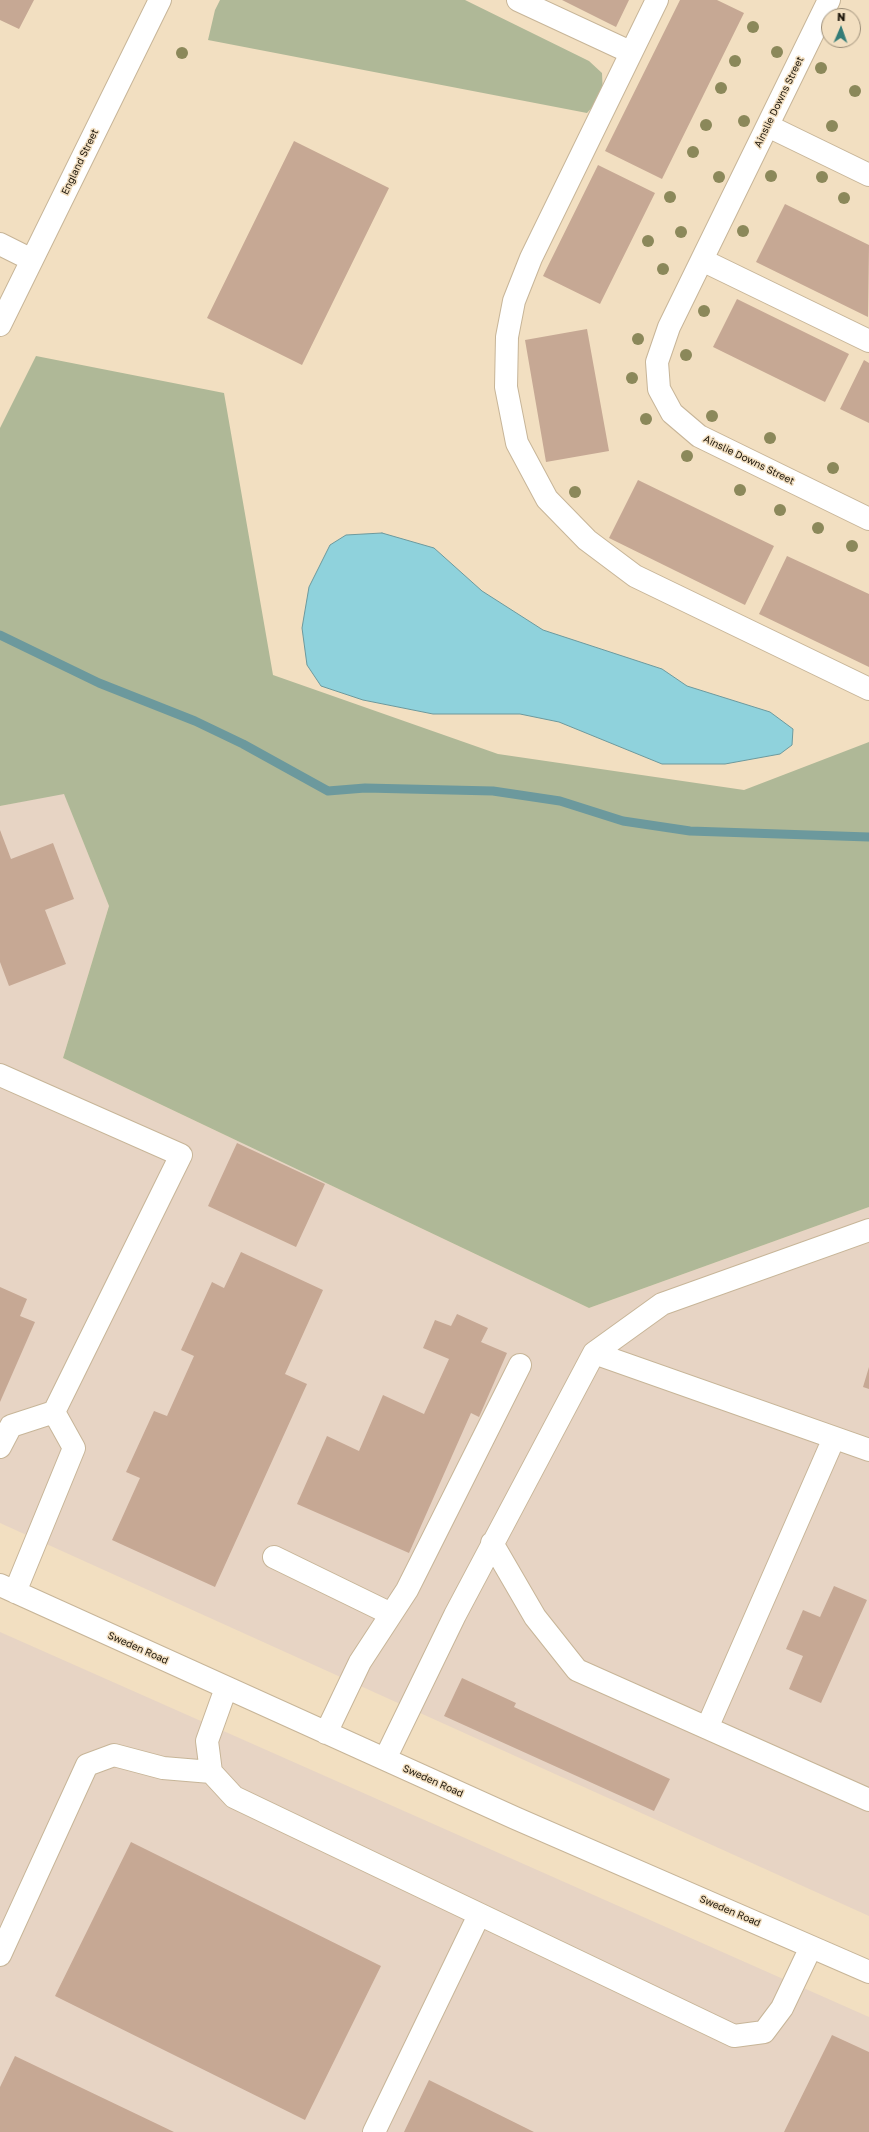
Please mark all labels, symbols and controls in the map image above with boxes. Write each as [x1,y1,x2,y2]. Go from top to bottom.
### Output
north arrow [821,8,861,48]
text: N [837,10,846,23]
street label: Ainslie Downs Street [752,55,806,149]
street label: England Street [59,127,101,197]
street label: Ainslie Downs Street [702,433,796,487]
street label: Sweden Road [106,1629,170,1667]
street label: Sweden Road [401,1762,465,1800]
street label: Sweden Road [698,1893,762,1929]

